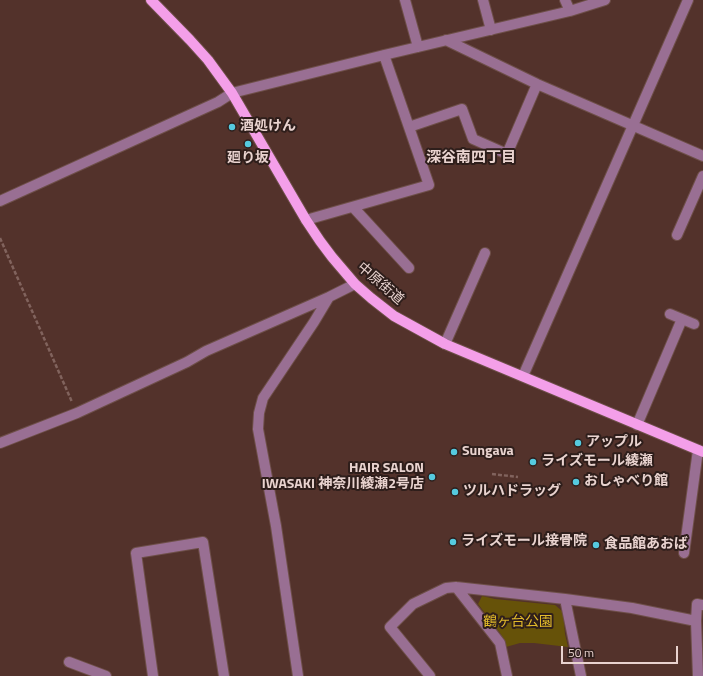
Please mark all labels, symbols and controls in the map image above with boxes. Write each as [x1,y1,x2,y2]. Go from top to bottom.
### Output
place label: 酒処けん [240,119,296,135]
marker: 酒処けん [227,122,237,132]
marker: 廻り坂 [243,139,253,149]
district label: 深谷南四丁目 [426,149,516,167]
place label: 廻り坂 [227,151,269,167]
street label: 中原街道 [353,259,407,309]
place label: アップル [586,435,642,451]
marker: アップル [573,438,583,448]
place label: Sungava [462,444,514,460]
marker: Sungava [449,447,459,457]
place label: ライズモール綾瀬 [541,454,653,470]
marker: ライズモール綾瀬 [528,457,538,467]
place label: HAIR SALON IWASAKI 神奈川綾瀬2号店 [262,461,424,494]
marker: HAIR SALON IWASAKI 神奈川綾瀬2号店 [427,472,437,482]
place label: おしゃべり館 [584,474,668,490]
marker: おしゃべり館 [571,477,581,487]
place label: ツルハドラッグ [463,484,561,500]
marker: ツルハドラッグ [450,487,460,497]
place label: ライズモール接骨院 [461,534,587,550]
marker: ライズモール接骨院 [448,537,458,547]
place label: 食品館あおば [604,537,688,553]
marker: 食品館あおば [591,540,601,550]
park label: 鶴ヶ台公園 [483,615,553,631]
scale bar [563,638,680,664]
text: 50 m [568,643,594,662]

